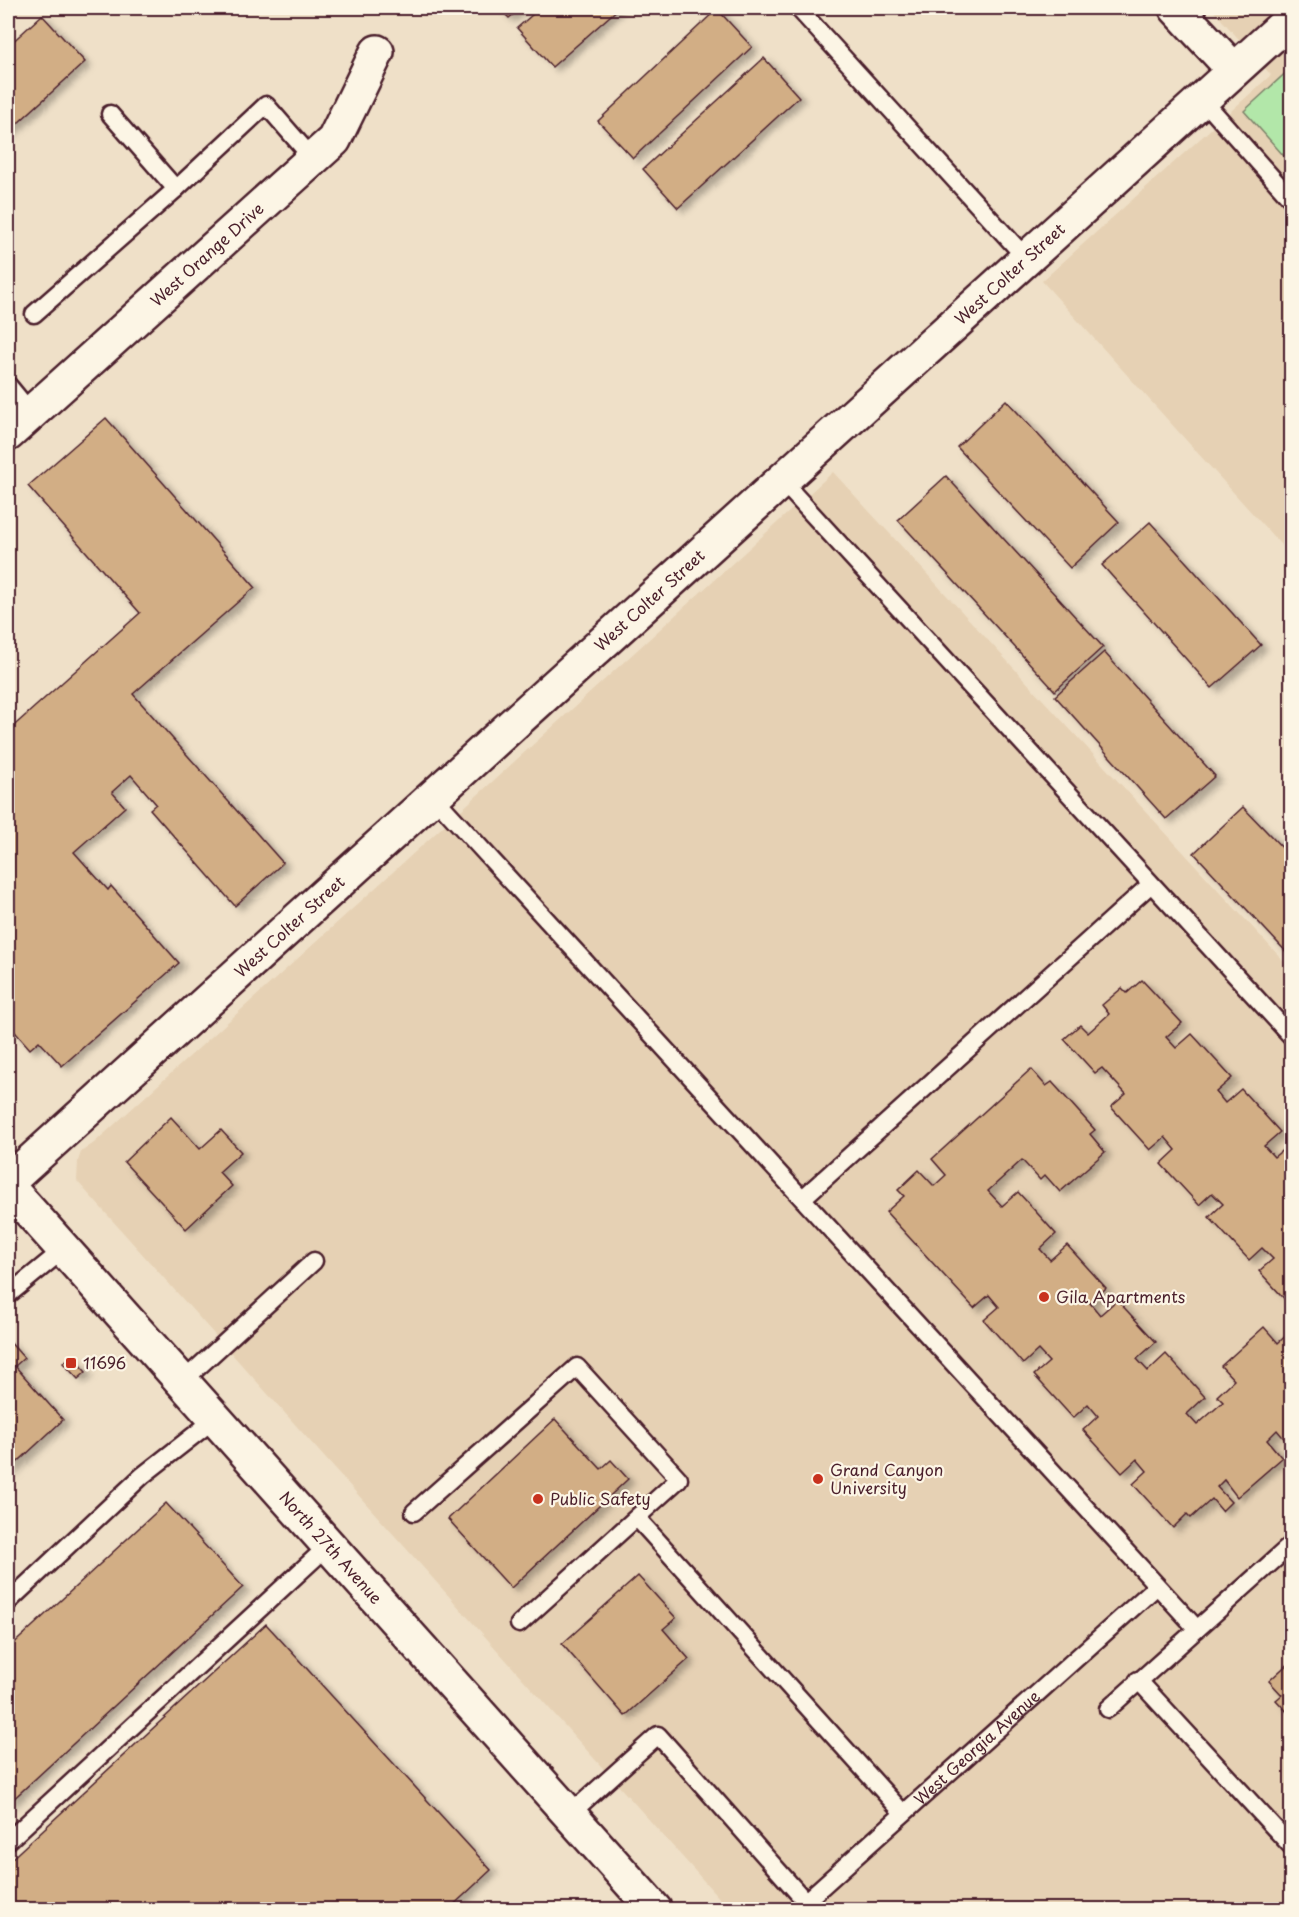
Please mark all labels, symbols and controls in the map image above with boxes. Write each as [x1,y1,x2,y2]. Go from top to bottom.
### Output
street label: West Orange Drive [144,196,268,311]
street label: West Colter Street [948,216,1070,330]
street label: West Colter Street [588,543,710,656]
street label: West Colter Street [228,869,350,983]
place label: Gila Apartments [1056,1284,1185,1308]
marker: Gila Apartments [1037,1290,1051,1304]
place label: 11696 [83,1350,126,1374]
marker: 11696 [64,1356,78,1370]
place label: Grand Canyon University [830,1457,943,1499]
marker: Grand Canyon University [811,1472,825,1486]
street label: North 27th Avenue [275,1485,389,1609]
place label: Public Safety [550,1486,651,1510]
marker: Public Safety [531,1492,545,1506]
street label: West Georgia Avenue [908,1684,1045,1810]

